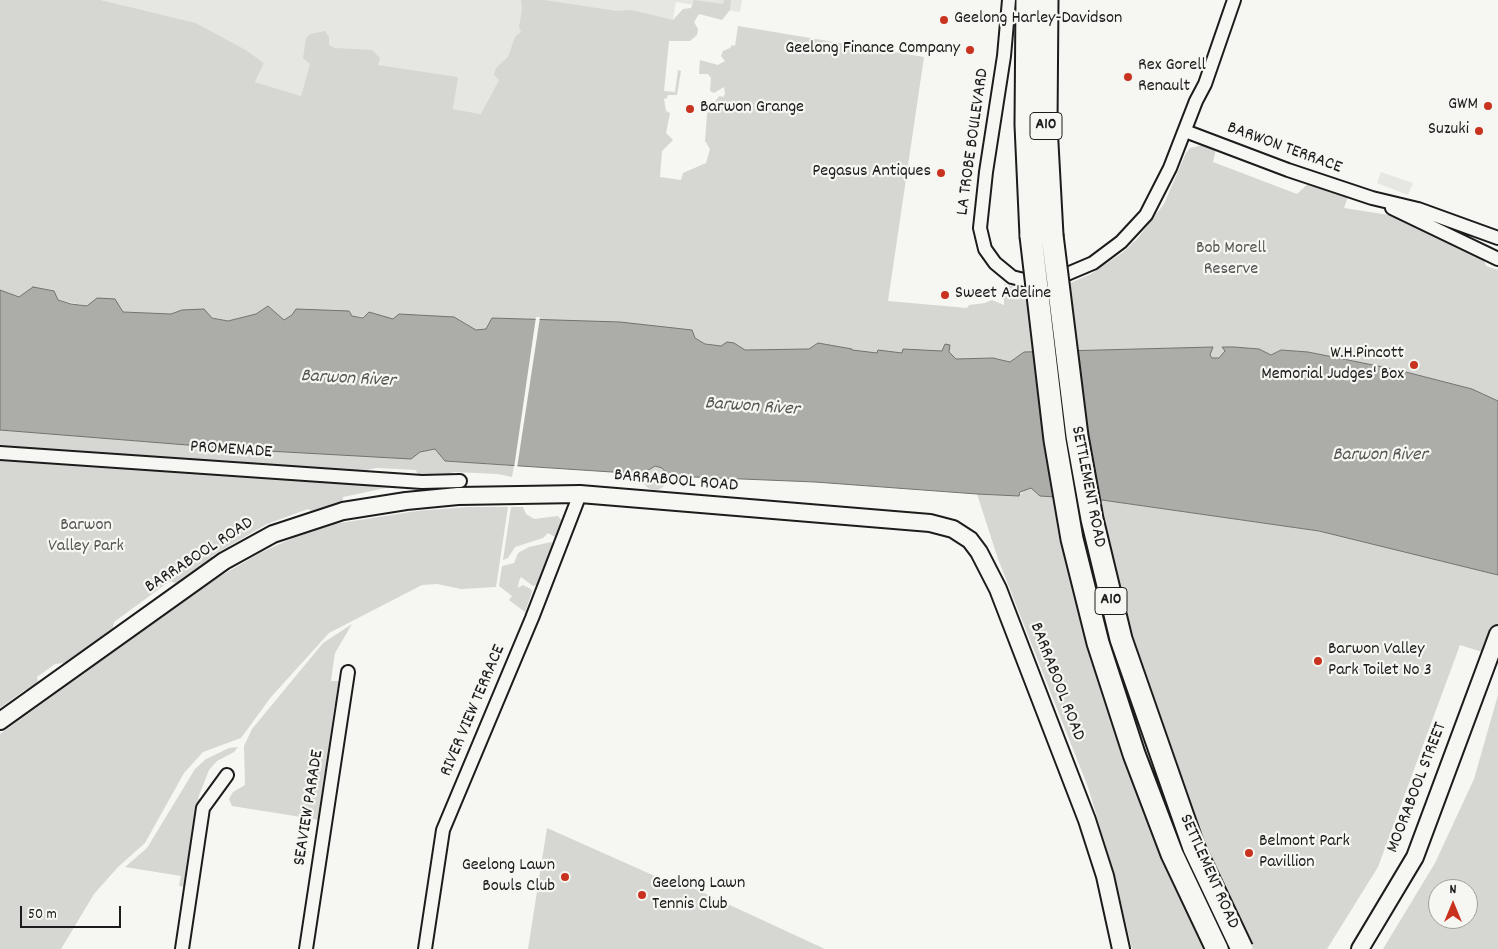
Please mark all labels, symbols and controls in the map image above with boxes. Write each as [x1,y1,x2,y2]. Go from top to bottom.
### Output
place label: Geelong Harley-Davidson [954,9,1122,31]
marker: Geelong Harley-Davidson [938,14,950,26]
place label: Geelong Finance Company [785,39,960,61]
marker: Geelong Finance Company [964,44,976,56]
place label: Rex Gorell Renault [1138,56,1206,98]
street label: LA TROBE BOULEVARD [953,67,995,217]
marker: Rex Gorell Renault [1122,71,1134,83]
place label: GWM [1448,95,1478,117]
place label: Barwon Grange [700,98,804,120]
marker: GWM [1482,100,1494,112]
marker: Barwon Grange [684,103,696,115]
road number: A10 [1030,112,1062,140]
street label: BARWON TERRACE [1224,118,1344,180]
place label: Suzuki [1428,120,1469,142]
marker: Suzuki [1473,125,1485,137]
place label: Pegasus Antiques [812,162,931,184]
marker: Pegasus Antiques [935,167,947,179]
park label: Bob Morell Reserve [1196,239,1266,282]
place label: Sweet Adeline [955,284,1051,306]
marker: Sweet Adeline [939,289,951,301]
place label: W.H.Pincott Memorial Judges' Box [1261,344,1404,386]
marker: W.H.Pincott Memorial Judges' Box [1408,359,1420,371]
water label: Barwon River [300,366,396,394]
water label: Barwon River [704,393,800,423]
street label: SETTLEMENT ROAD [1065,424,1109,550]
street label: PROMENADE [189,437,273,465]
water label: Barwon River [1333,445,1427,467]
street label: BARRABOOL ROAD [613,466,739,498]
street label: BARRABOOL ROAD [142,513,258,599]
park label: Barwon Valley Park [48,516,124,558]
road number: A10 [1095,588,1127,614]
street label: BARRABOOL ROAD [1024,620,1088,744]
place label: Barwon Valley Park Toilet No 3 [1328,640,1432,682]
street label: RIVER VIEW TERRACE [437,642,511,780]
marker: Barwon Valley Park Toilet No 3 [1312,655,1324,667]
street label: MOORABOOL STREET [1383,720,1453,856]
street label: SEAVIEW PARADE [290,749,330,867]
street label: SETTLEMENT ROAD [1173,811,1243,933]
place label: Belmont Park Pavillion [1259,832,1350,874]
marker: Belmont Park Pavillion [1243,847,1255,859]
place label: Geelong Lawn Bowls Club [462,856,555,899]
marker: Geelong Lawn Bowls Club [559,871,571,883]
place label: Geelong Lawn Tennis Club [652,874,745,916]
north arrow [1428,879,1478,929]
text: N [1450,880,1456,900]
marker: Geelong Lawn Tennis Club [636,889,648,901]
scale bar [22,896,124,928]
text: 50 m [28,904,57,926]

